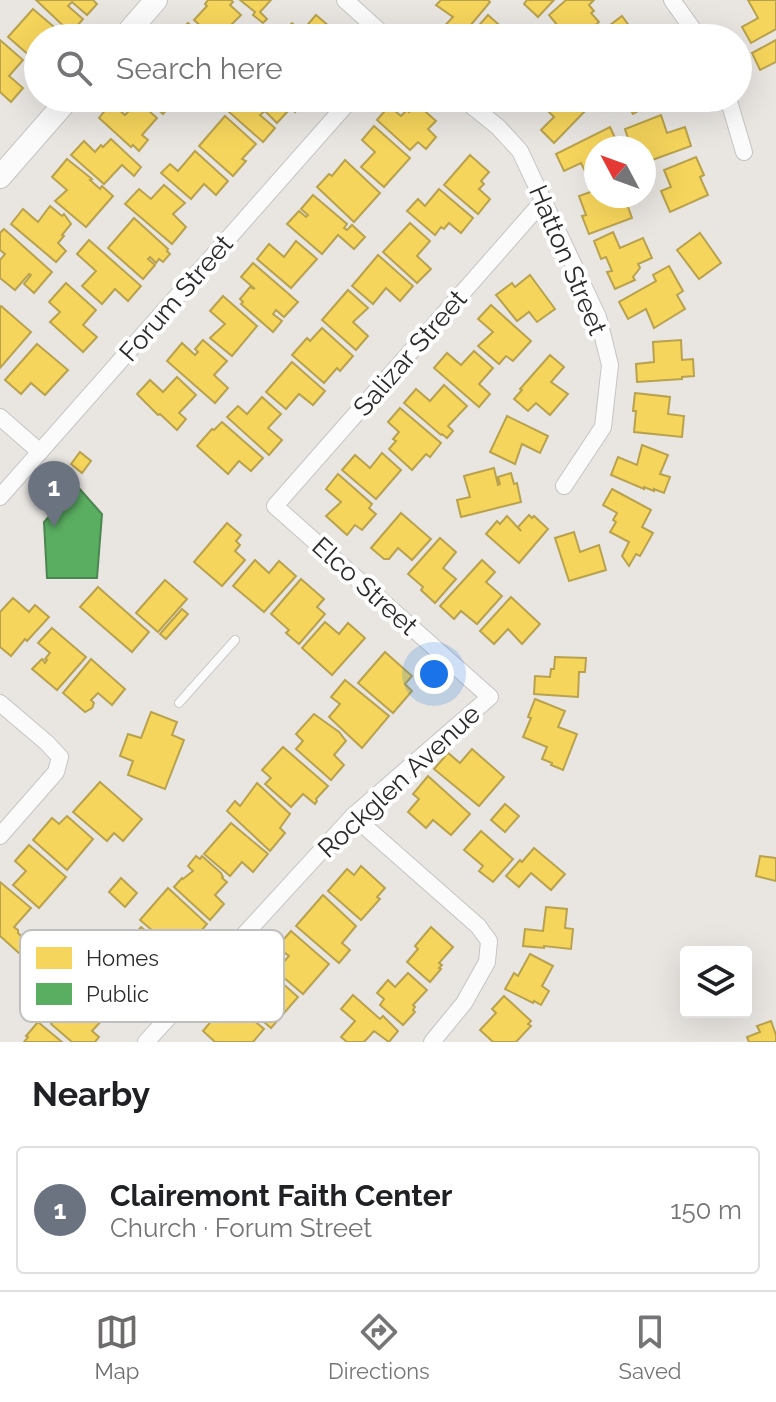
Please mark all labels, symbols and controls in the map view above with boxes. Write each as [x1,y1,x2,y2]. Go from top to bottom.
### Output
search box [24,24,752,112]
icon: search [52,46,96,90]
text: Search here [116,51,283,86]
north arrow [584,136,656,208]
street label: Hatton Street [523,181,613,340]
street label: Forum Street [113,229,239,367]
street label: Salizar Street [347,284,473,422]
pin: 1 [28,461,80,527]
street label: Elco Street [306,531,424,641]
your location [414,654,454,694]
street label: Rockglen Avenue [312,698,486,864]
legend [20,930,284,1022]
text: Homes [86,945,159,971]
map controls [680,946,752,1018]
button: layers [680,946,752,1018]
text: Public [86,981,149,1007]
text: Nearby [32,1074,150,1114]
text: Clairemont Faith Center [110,1178,452,1213]
text: 1 [54,1195,66,1225]
text: 150 m [670,1195,742,1225]
text: Church · Forum Street [110,1213,372,1243]
tab: Map [94,1310,139,1384]
tab: Directions [328,1310,430,1384]
tab: Saved [619,1310,682,1384]

